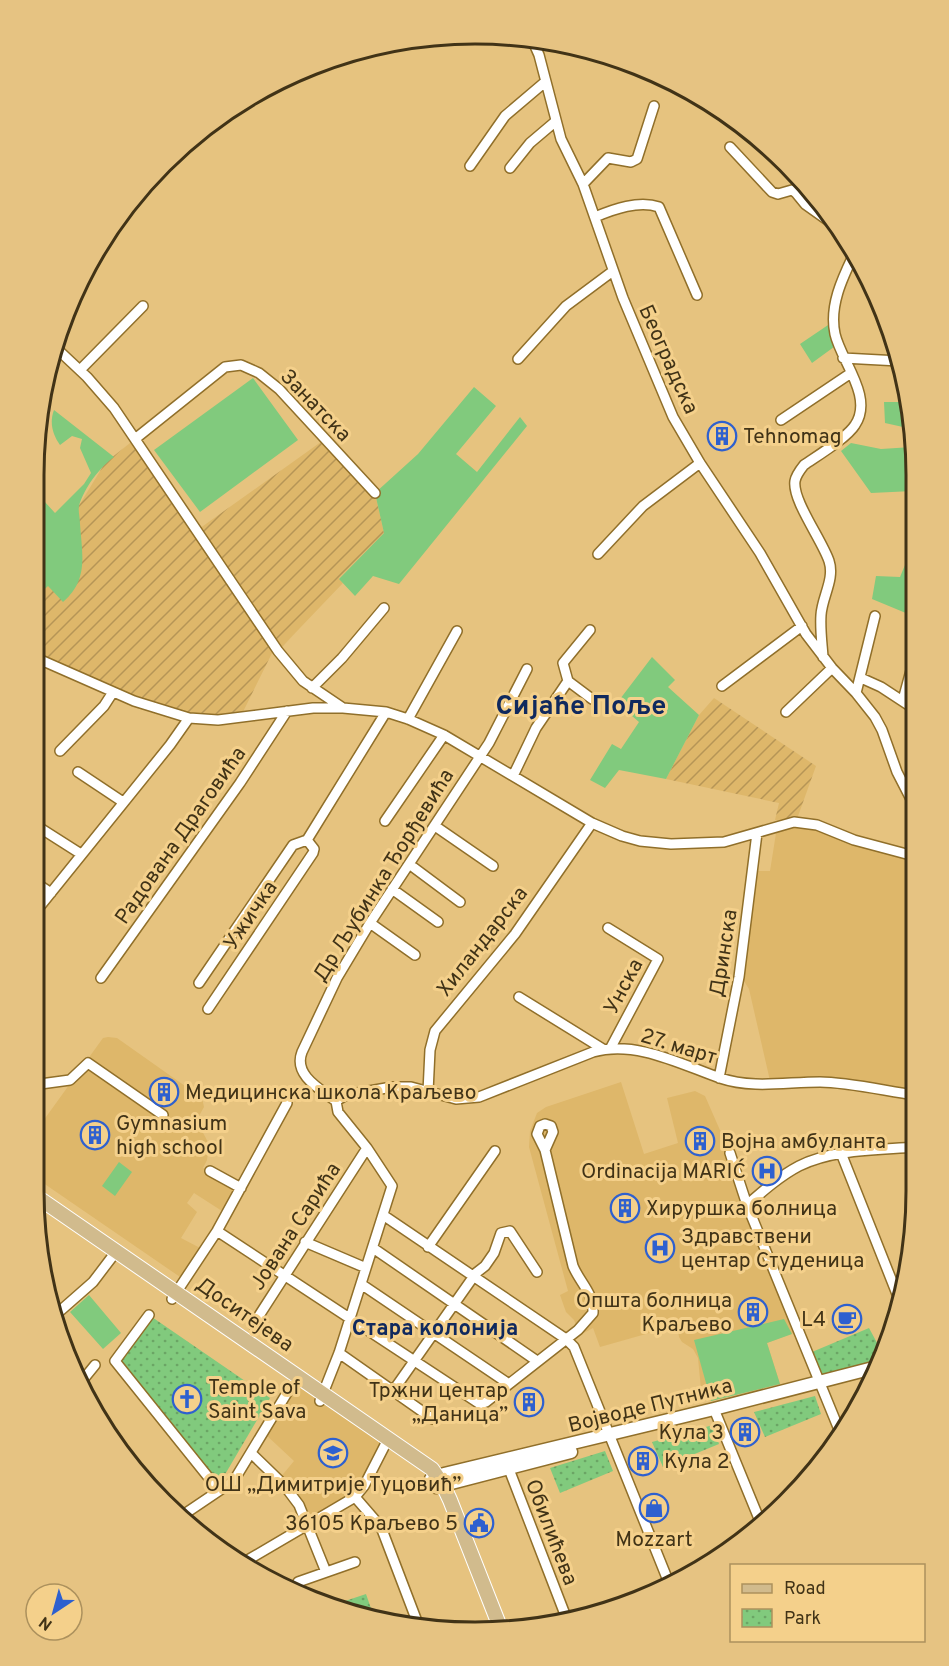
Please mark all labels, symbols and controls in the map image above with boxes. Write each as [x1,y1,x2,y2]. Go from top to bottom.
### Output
street label: Београдска [631,301,704,419]
street label: Занатска [273,364,356,448]
building icon: Tehnomag [706,420,738,452]
place label: Tehnomag [743,424,842,451]
district label: Сијаће Поље [496,690,666,724]
street label: Радована Драговића [110,742,253,930]
street label: Др Љубинка Ђорђевића [308,764,461,987]
street label: Ужичка [218,876,284,956]
street label: Хиландарска [432,881,535,1003]
street label: Дринска [704,907,745,999]
street label: Унска [599,954,650,1019]
street label: 27. март [637,1023,720,1072]
building icon: Медицинска школа Краљево [148,1076,180,1108]
place label: Медицинска школа Краљево [185,1080,477,1107]
place label: Gymnasium high school [116,1111,227,1162]
building icon: Gymnasium high school [79,1119,111,1151]
building icon: Војна амбуланта [684,1125,716,1157]
place label: Војна амбуланта [721,1129,886,1156]
hospital icon: Ordinacija MARIĆ [751,1155,783,1187]
street label: Јована Сарића [245,1158,348,1296]
place label: Ordinacija MARIĆ [581,1158,746,1186]
building icon: Хируршка болница [609,1192,641,1224]
place label: Хируршка болница [646,1196,837,1223]
place label: Здравствени центар Студеница [681,1224,864,1275]
hospital icon: Здравствени центар Студеница [644,1232,676,1264]
street label: Доситејева [190,1272,298,1359]
place label: Општа болница Краљево [576,1288,732,1339]
building icon: Општа болница Краљево [737,1296,769,1328]
cafe icon: L4 [831,1303,863,1335]
place label: L4 [801,1307,826,1334]
district label: Стара колонија [352,1316,518,1343]
street label: Војводе Путника [565,1373,735,1440]
place label: Temple of Saint Sava [208,1375,306,1426]
place label: Тржни центар „Даница” [368,1378,508,1429]
church icon: Temple of Saint Sava [171,1383,203,1415]
building icon: Тржни центар „Даница” [513,1386,545,1418]
building icon: Кула 3 [729,1416,761,1448]
place label: Кула 3 [659,1420,724,1447]
school or university icon: ОШ „Димитрије Туцовић” [317,1437,349,1469]
building icon: Кула 2 [627,1445,659,1477]
place label: Кула 2 [664,1449,730,1476]
place label: ОШ „Димитрије Туцовић” [205,1472,461,1499]
street label: Обилићева [518,1476,583,1589]
shop icon: Mozzart [638,1492,670,1524]
public building icon: 36105 Краљево 5 [463,1507,495,1539]
place label: 36105 Краљево 5 [285,1511,458,1538]
place label: Mozzart [615,1527,693,1554]
legend [730,1564,925,1642]
text: Road [784,1578,826,1601]
north arrow [24,1582,84,1642]
text: Park [784,1608,821,1631]
text: N [36,1611,57,1634]

